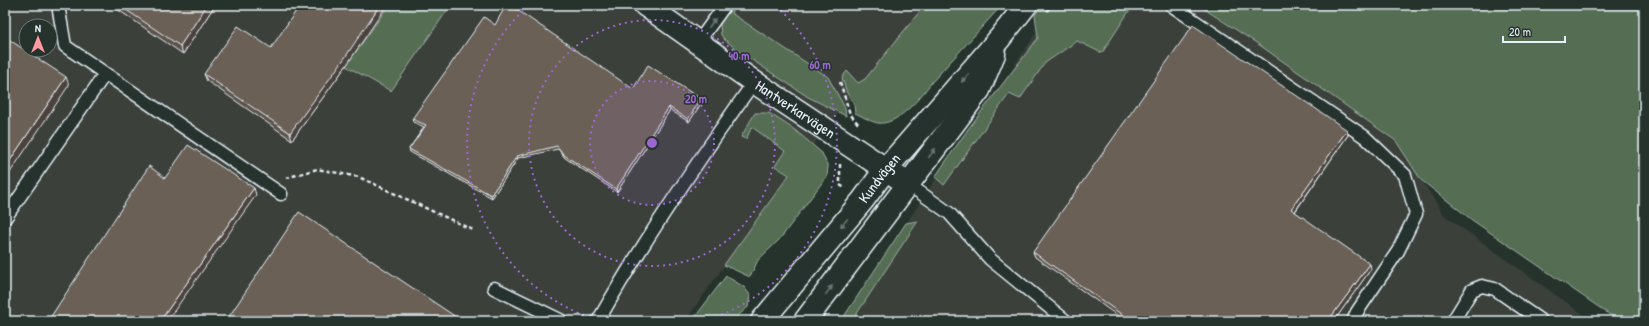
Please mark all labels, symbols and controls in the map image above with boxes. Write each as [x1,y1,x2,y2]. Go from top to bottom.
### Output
north arrow [18,18,58,58]
one-way arrow [708,18,716,28]
scale bar [1503,18,1565,44]
text: N [35,21,41,35]
text: 20 m [1509,23,1531,40]
text: 40 m [729,47,749,64]
text: 60 m [809,56,831,73]
one-way arrow [961,73,970,83]
street label: Hantverkarvägen [751,75,840,143]
text: 20 m [685,90,707,107]
centre of rings [645,136,659,150]
street label: Kundvägen [853,148,905,207]
one-way arrow [927,148,935,158]
one-way arrow [839,217,848,228]
one-way arrow [825,284,833,295]

